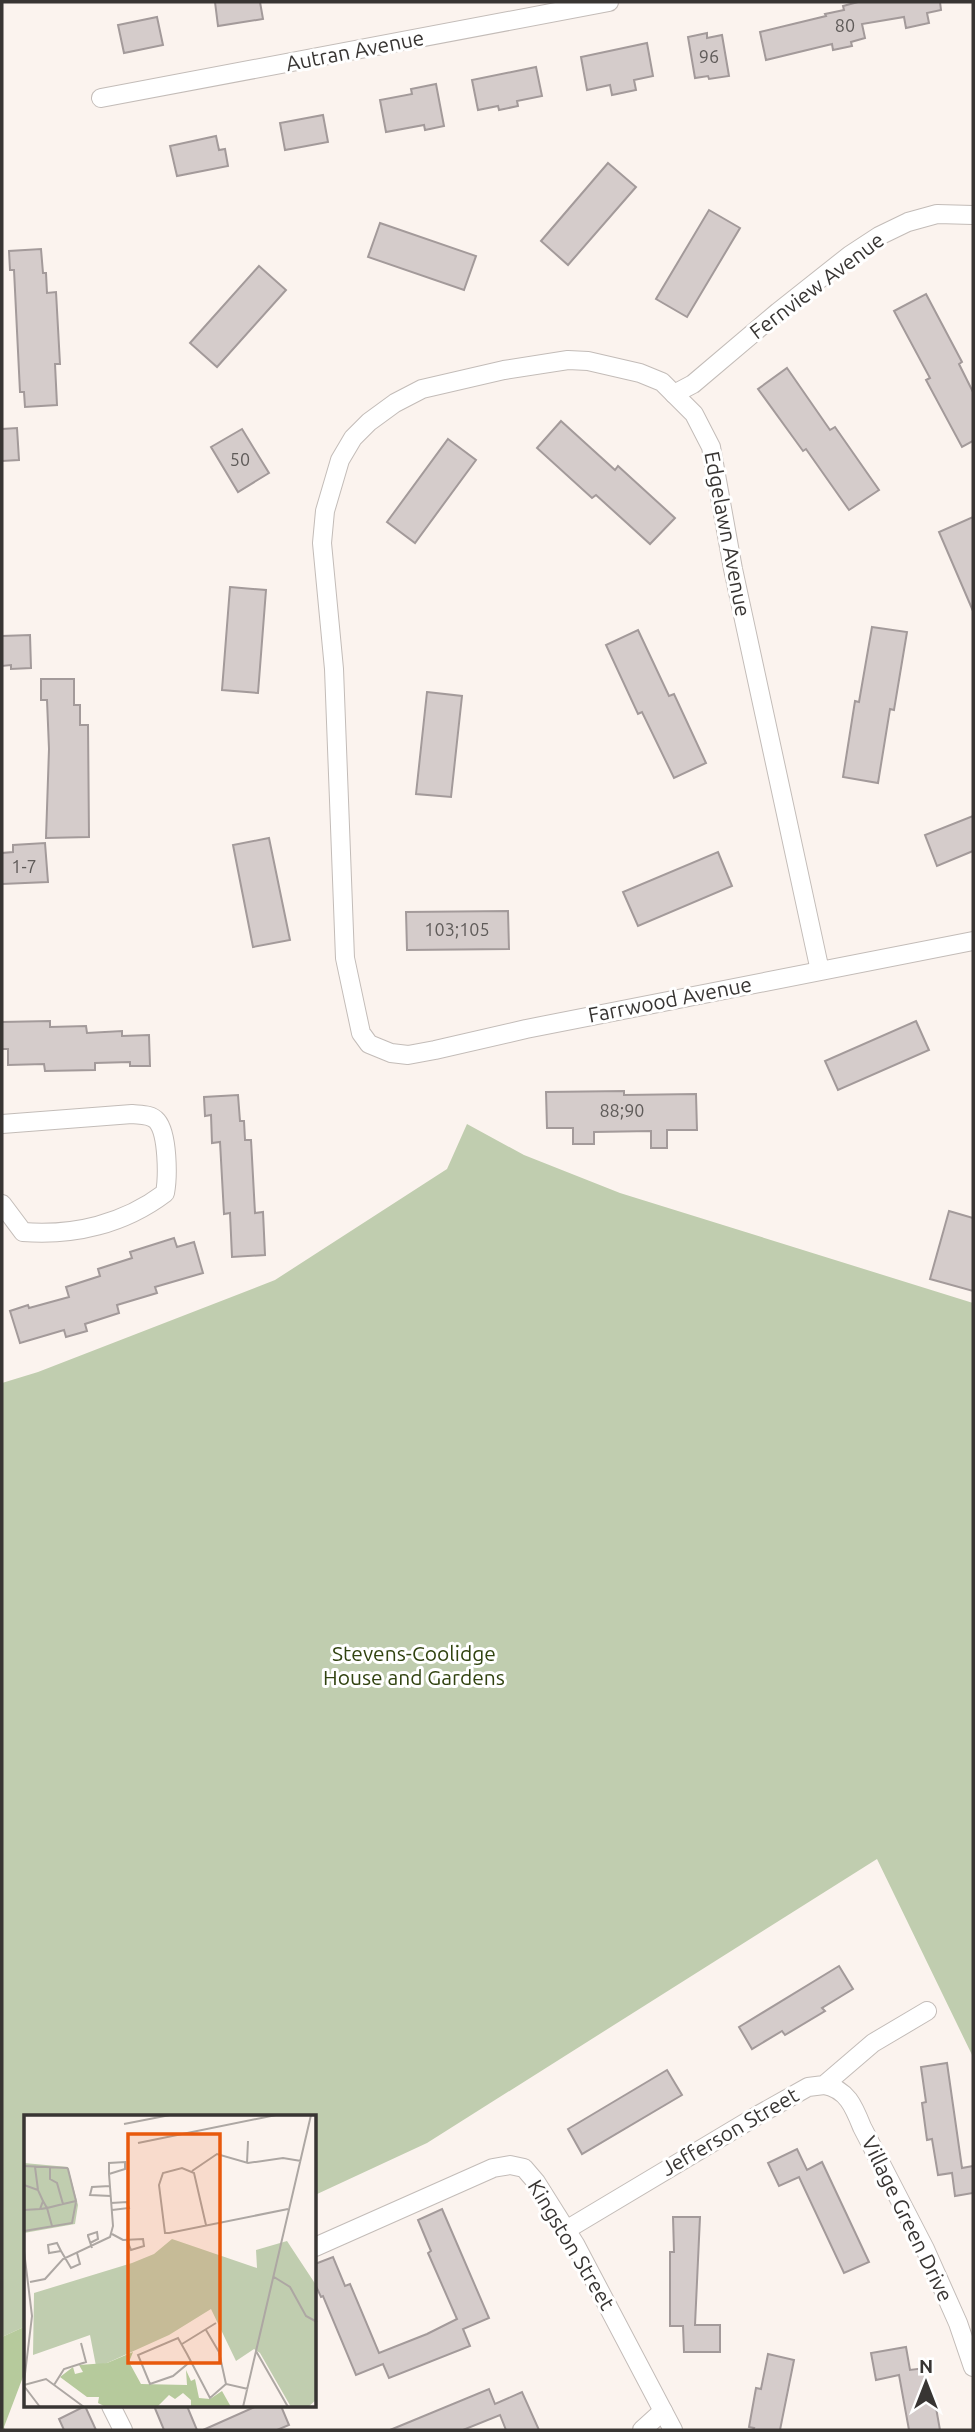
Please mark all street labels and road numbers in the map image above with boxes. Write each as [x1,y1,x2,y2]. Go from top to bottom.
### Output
street label: Autran Avenue [284,25,426,75]
street label: Fernview Avenue [745,227,888,343]
street label: Edgelawn Avenue [700,449,756,618]
street label: Farrwood Avenue [586,971,754,1027]
street label: Jefferson Street [657,2082,802,2180]
street label: Village Green Drive [857,2132,958,2305]
street label: Kingston Street [524,2175,620,2314]

